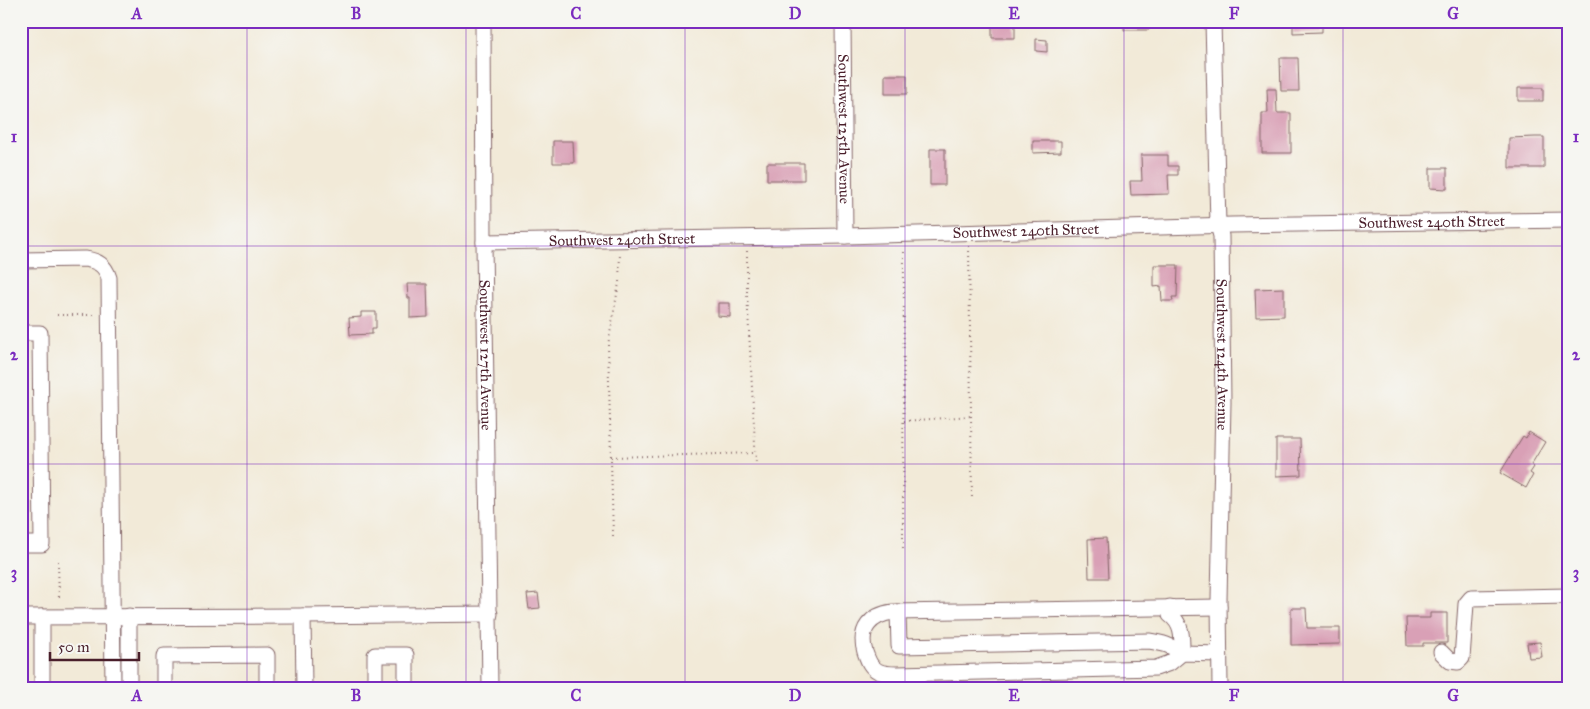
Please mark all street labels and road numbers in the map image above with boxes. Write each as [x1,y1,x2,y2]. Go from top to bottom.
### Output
street label: Southwest 125th Avenue [834,54,854,204]
street label: Southwest 240th Street [1358,212,1506,232]
street label: Southwest 240th Street [952,220,1100,242]
street label: Southwest 240th Street [549,229,696,250]
street label: Southwest 124th Avenue [1213,279,1232,430]
street label: Southwest 127th Avenue [476,280,496,430]

